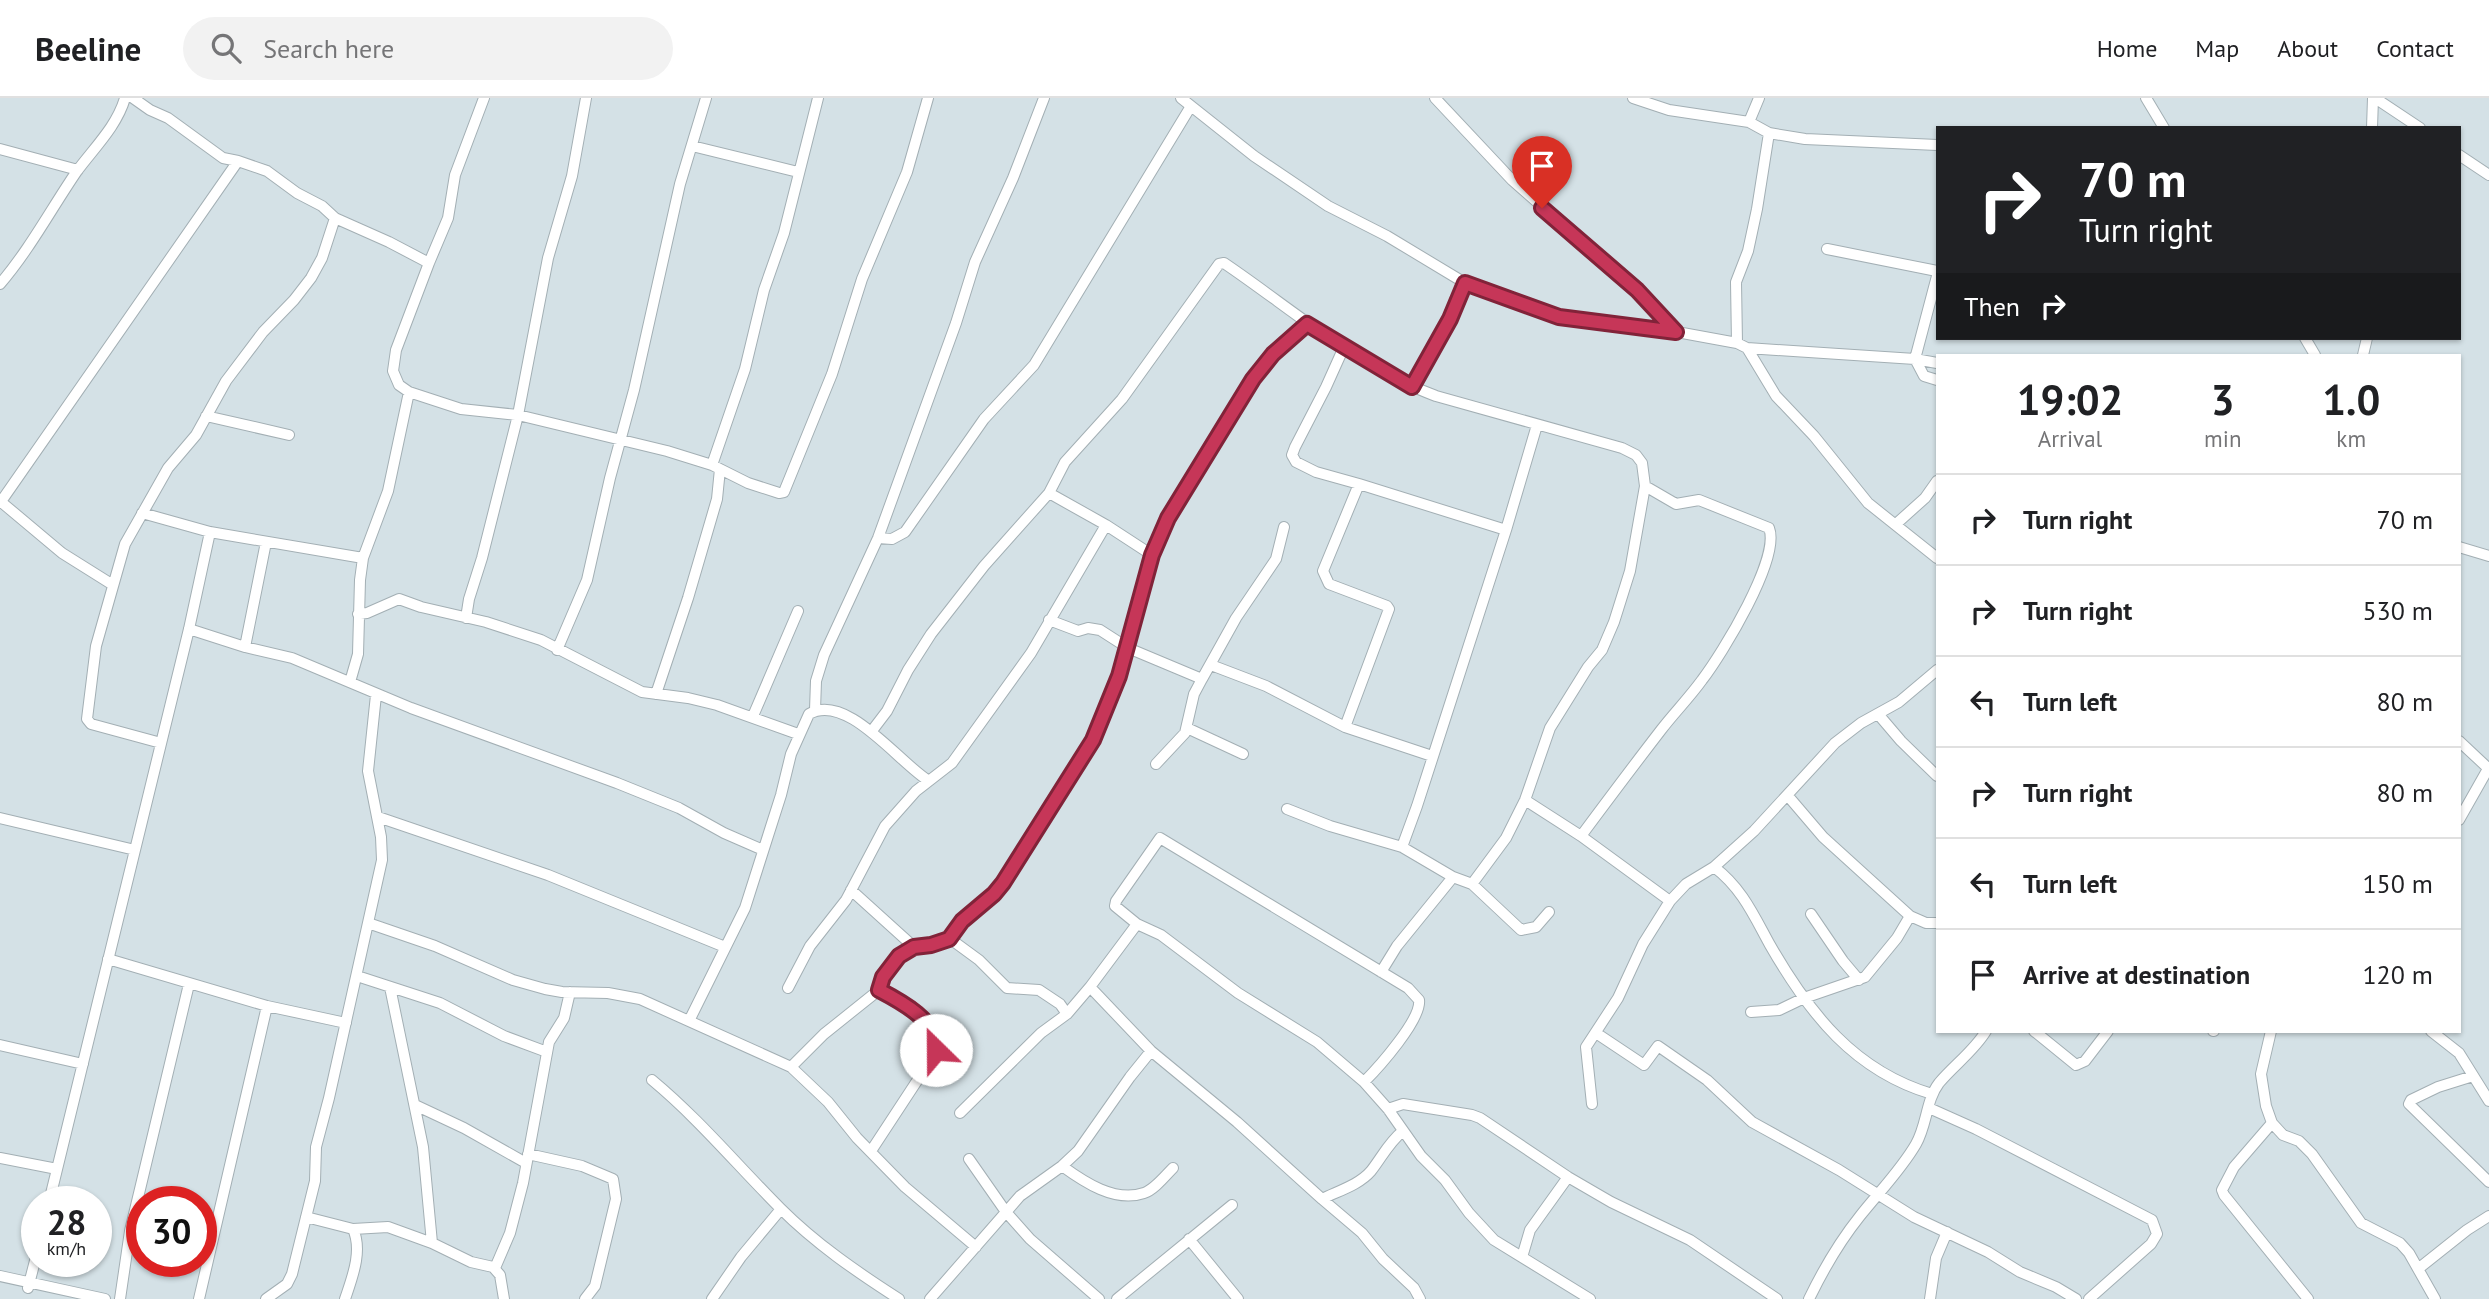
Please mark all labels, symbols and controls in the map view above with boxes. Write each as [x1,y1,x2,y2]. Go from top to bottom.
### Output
search box [183,17,673,80]
text: Beeline [35,27,141,70]
icon: search [207,29,245,67]
text: Search here [263,32,394,65]
text: Home [2097,33,2157,64]
text: Map [2195,33,2239,64]
text: About [2277,33,2338,64]
text: Contact [2376,33,2454,64]
pin [1512,136,1572,208]
icon: arrive [1523,147,1561,185]
text: 70 m [2079,147,2186,211]
icon: right [1964,154,2055,245]
text: Turn right [2079,209,2213,251]
icon: right [2034,287,2072,325]
text: Then [1964,290,2020,323]
text: 19:02 [2017,372,2123,427]
text: 3 [2211,372,2235,427]
text: 1.0 [2322,372,2380,427]
text: Arrival [2038,424,2102,453]
text: min [2204,424,2241,453]
text: km [2336,424,2366,453]
icon: right [1964,501,2002,539]
text: Turn right [2023,503,2132,536]
text: 70 m [2377,503,2433,536]
icon: right [1964,592,2002,630]
text: Turn right [2023,594,2132,627]
text: 530 m [2362,594,2433,627]
icon: left [1964,683,2002,721]
text: Turn left [2023,685,2117,718]
text: 80 m [2377,685,2433,718]
icon: right [1964,774,2002,812]
text: Turn right [2023,776,2132,809]
text: 80 m [2377,776,2433,809]
icon: left [1964,865,2002,903]
text: Turn left [2023,867,2117,900]
text: 150 m [2362,867,2433,900]
icon: arrive [1964,956,2002,994]
text: Arrive at destination [2023,958,2250,991]
text: 120 m [2362,958,2433,991]
position arrow [899,1013,973,1087]
speed limit sign: 30 [126,1186,217,1277]
text: 28 [47,1199,86,1245]
text: km/h [47,1237,86,1260]

